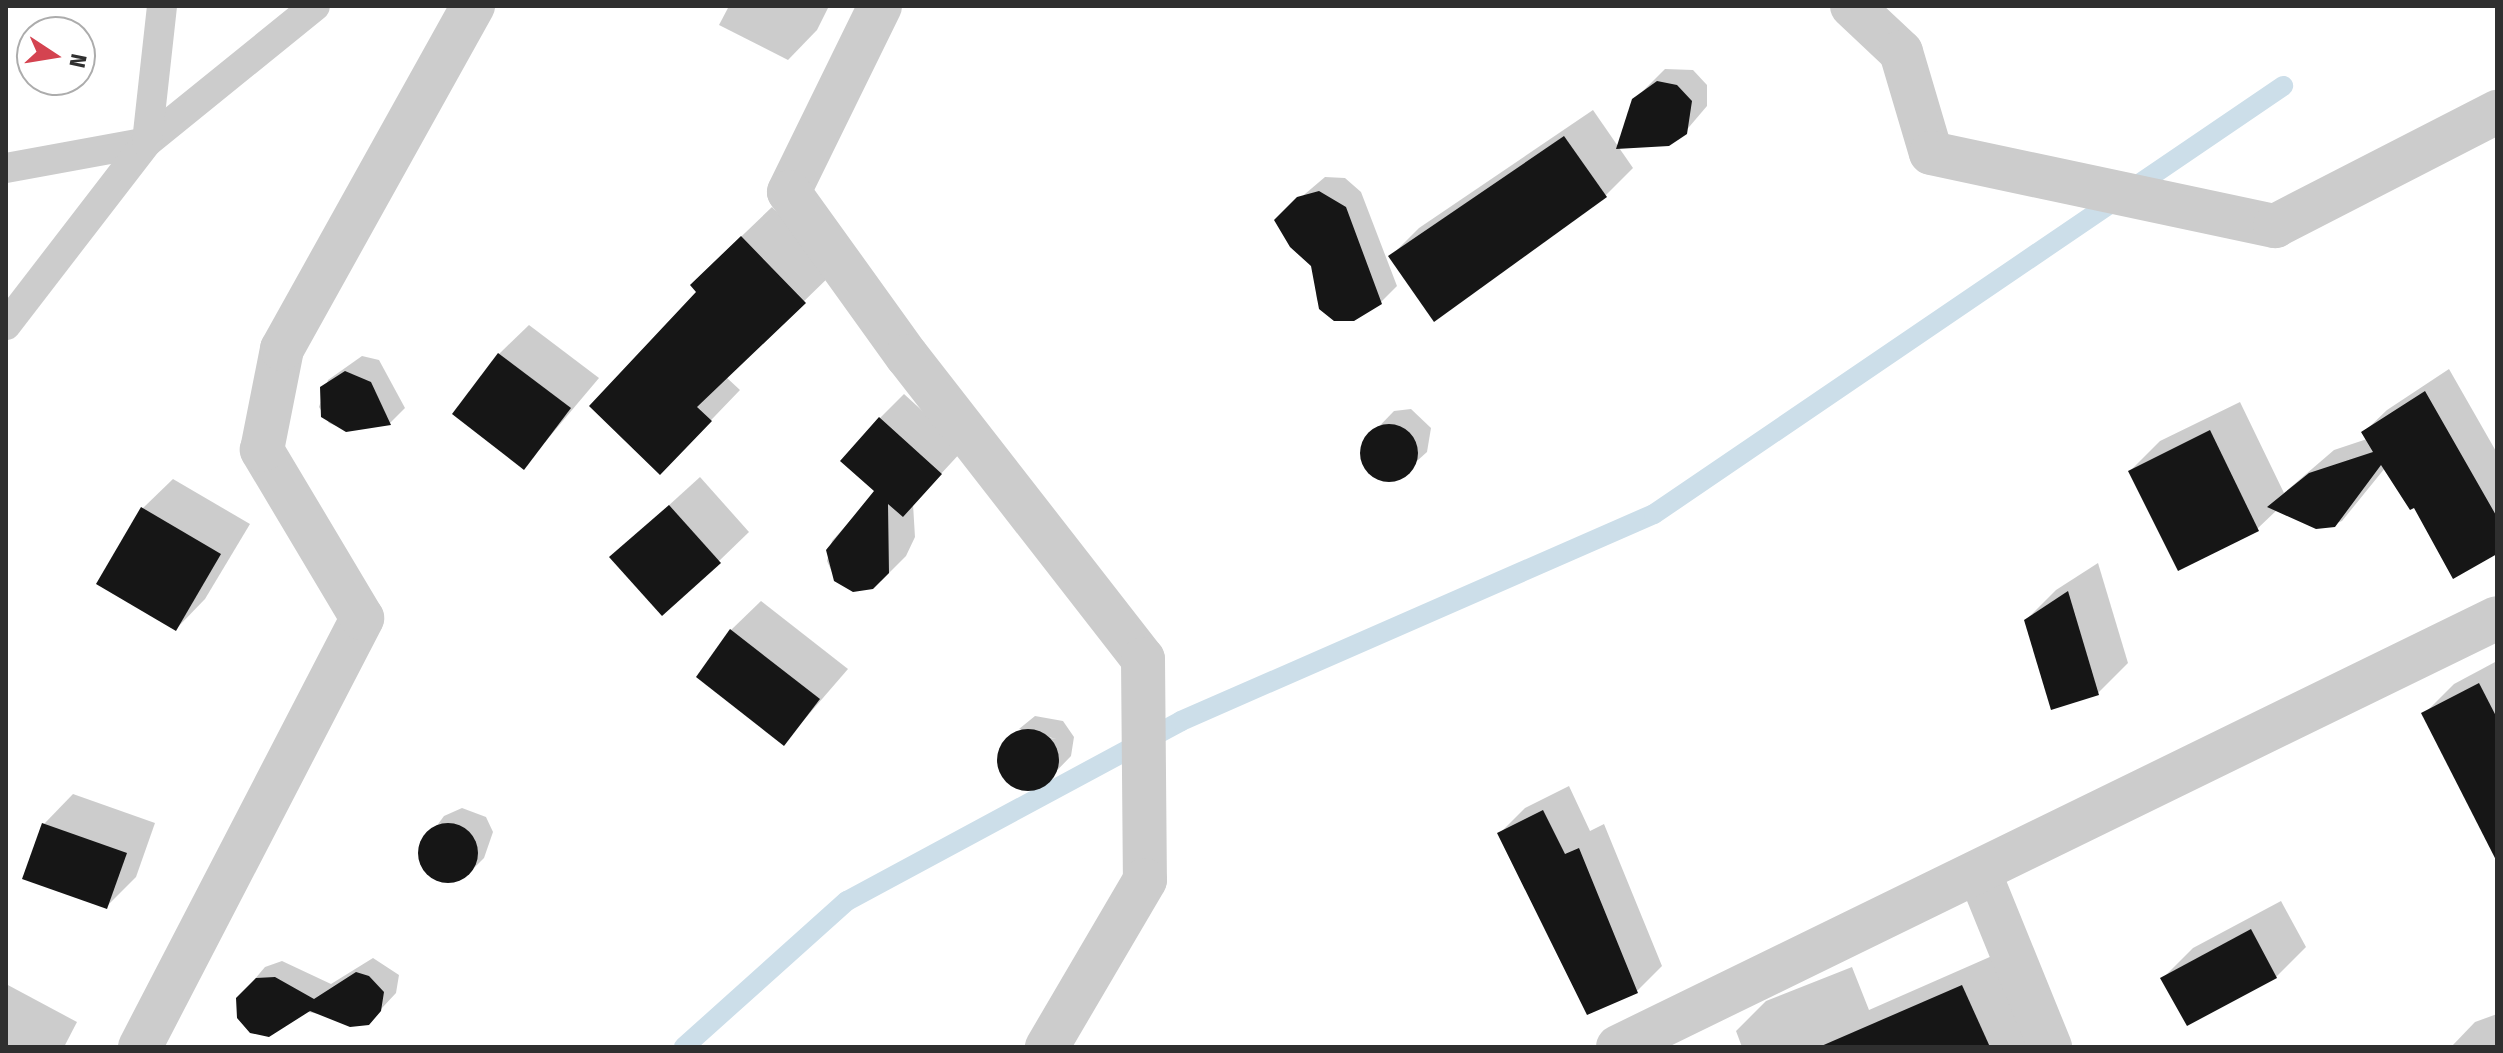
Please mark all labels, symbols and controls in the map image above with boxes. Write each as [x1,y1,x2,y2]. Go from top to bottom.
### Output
north arrow [16,16,96,96]
text: N [63,51,93,70]

